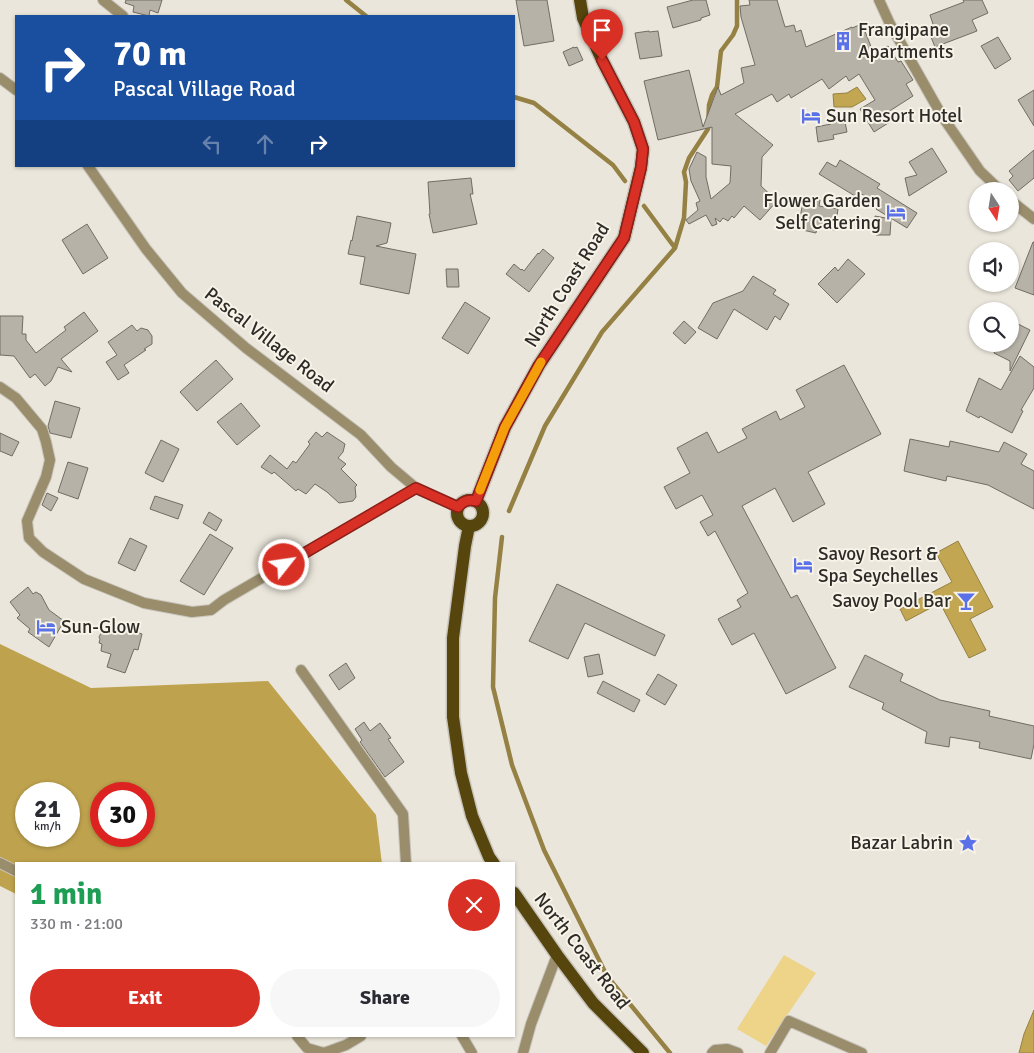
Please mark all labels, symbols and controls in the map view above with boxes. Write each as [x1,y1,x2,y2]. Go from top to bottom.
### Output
pin [581,9,623,60]
icon: arrive [588,16,616,44]
place label: Frangipane Apartments [858,18,953,64]
building icon: Frangipane Apartments [832,30,854,52]
text: 70 m [113,32,187,75]
icon: right [30,35,95,100]
text: Pascal Village Road [113,75,296,102]
place label: Sun Resort Hotel [826,104,963,128]
hotel icon: Sun Resort Hotel [800,105,822,127]
icon: left [198,130,226,158]
icon: ahead [251,130,279,158]
icon: right [304,130,332,158]
north arrow [969,182,1019,232]
map controls [969,182,1019,352]
place label: Flower Garden Self Catering [763,189,881,235]
hotel icon: Flower Garden Self Catering [885,201,907,223]
street label: North Coast Road [519,218,615,352]
button: sound [969,242,1019,292]
street label: Pascal Village Road [199,282,339,398]
button: search [969,302,1019,352]
position arrow [257,538,309,590]
place label: Savoy Resort & Spa Seychelles [818,542,938,588]
hotel icon: Savoy Resort & Spa Seychelles [792,554,814,576]
place label: Savoy Pool Bar [832,589,951,613]
bar icon: Savoy Pool Bar [955,590,977,612]
place label: Sun-Glow [61,615,140,639]
hotel icon: Sun-Glow [35,616,57,638]
speed limit sign: 30 [90,782,155,847]
text: 21 [34,793,61,824]
text: km/h [34,819,61,834]
place label: Bazar Labrin [850,831,953,855]
place icon: Bazar Labrin [957,832,979,854]
text: 1 min [30,876,102,913]
button: close [448,879,500,931]
street label: North Coast Road [529,888,635,1014]
text: 330 m · 21:00 [30,914,123,934]
button: Exit [30,969,260,1027]
button: Share [270,969,500,1027]

